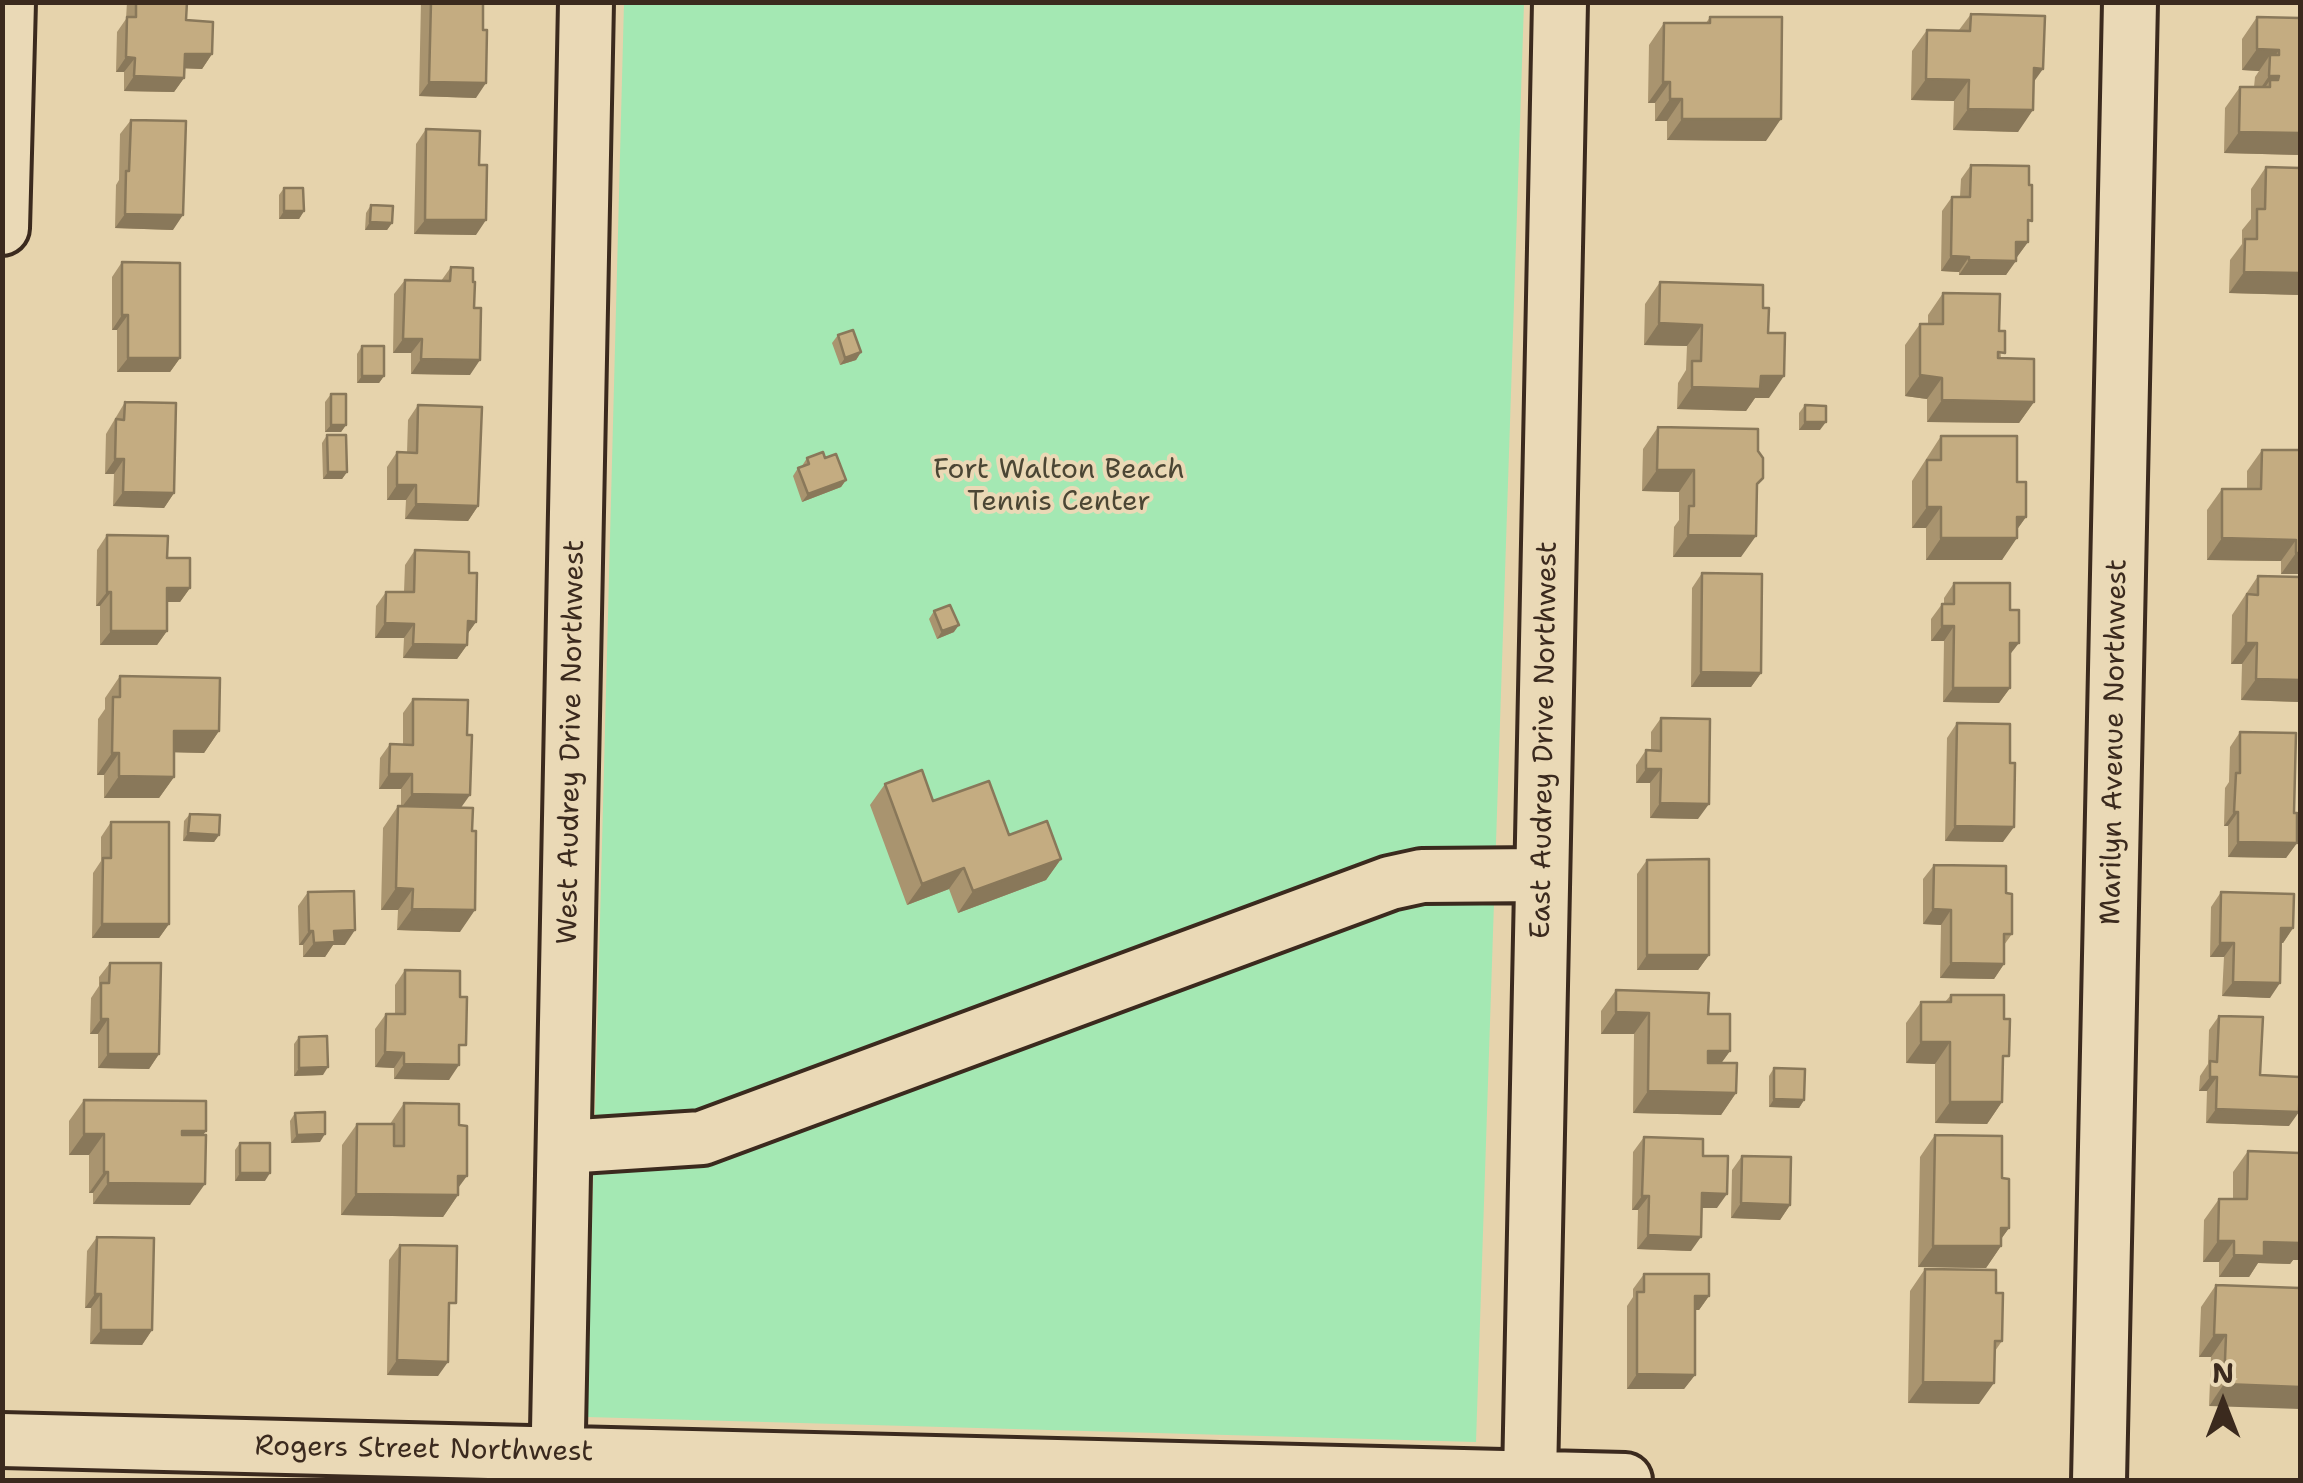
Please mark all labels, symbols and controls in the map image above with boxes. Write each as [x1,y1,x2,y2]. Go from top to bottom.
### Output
park label: Fort Walton Beach Tennis Center [933,454,1185,520]
street label: West Audrey Drive Northwest [552,539,592,945]
street label: East Audrey Drive Northwest [1525,541,1565,939]
street label: Marilyn Avenue Northwest [2095,559,2135,925]
north arrow [2173,1353,2273,1453]
text: N [2212,1354,2234,1392]
street label: Rogers Street Northwest [254,1430,594,1470]

